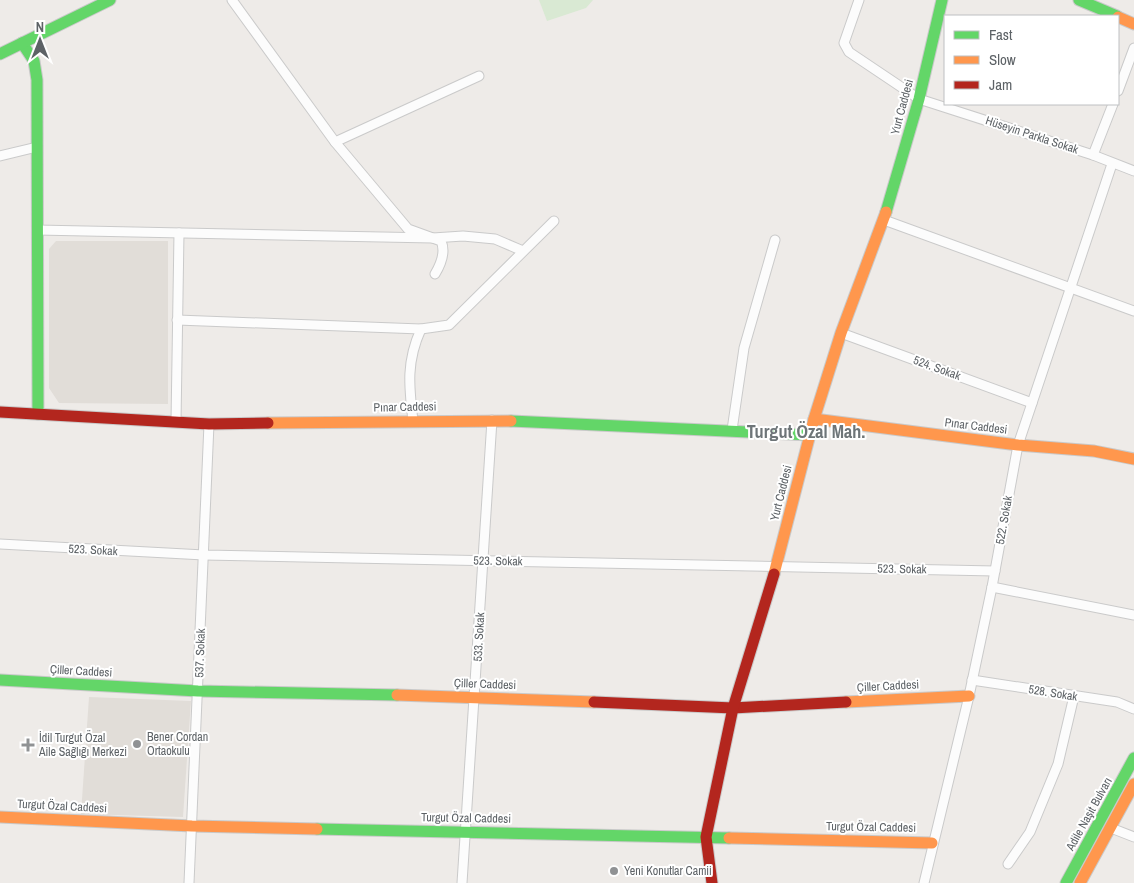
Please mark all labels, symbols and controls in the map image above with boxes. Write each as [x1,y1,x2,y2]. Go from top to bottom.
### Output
north arrow [15,15,65,65]
legend [944,15,1119,105]
text: N [36,18,44,36]
text: Fast [989,24,1013,45]
text: Slow [989,49,1016,70]
text: Jam [989,74,1012,95]
street label: Yurt Caddesi [887,77,917,137]
street label: Hüseyin Parkla Sokak [983,112,1081,158]
street label: 524. Sokak [911,352,963,384]
street label: Pınar Caddesi [373,398,437,416]
street label: Pınar Caddesi [944,414,1008,438]
district label: Turgut Özal Mah. [747,419,865,444]
street label: Yurt Caddesi [766,463,796,523]
street label: 522. Sokak [992,494,1016,546]
street label: 523. Sokak [68,541,118,559]
street label: 523. Sokak [473,553,523,569]
street label: 523. Sokak [877,561,927,577]
street label: 533. Sokak [470,612,488,662]
street label: 537. Sokak [191,628,209,678]
street label: Çiller Caddesi [49,661,113,681]
street label: Çiller Caddesi [454,675,516,693]
street label: Çiller Caddesi [856,676,920,696]
street label: 528. Sokak [1027,681,1079,705]
place label: İdil Turgut Özal Aile Sağlığı Merkezi [38,729,127,760]
place label: Bener Cordan Ortaokulu [147,729,208,759]
marker: İdil Turgut Özal Aile Sağlığı Merkezi [21,738,35,752]
marker: Bener Cordan Ortaokulu [131,738,143,750]
street label: Adile Naşit Bulvarı [1062,774,1116,854]
street label: Turgut Özal Caddesi [17,795,107,816]
street label: Turgut Özal Caddesi [421,808,511,827]
street label: Turgut Özal Caddesi [826,817,916,836]
place label: Yeni Konutlar Camii [624,863,712,879]
marker: Yeni Konutlar Camii [608,865,620,877]

